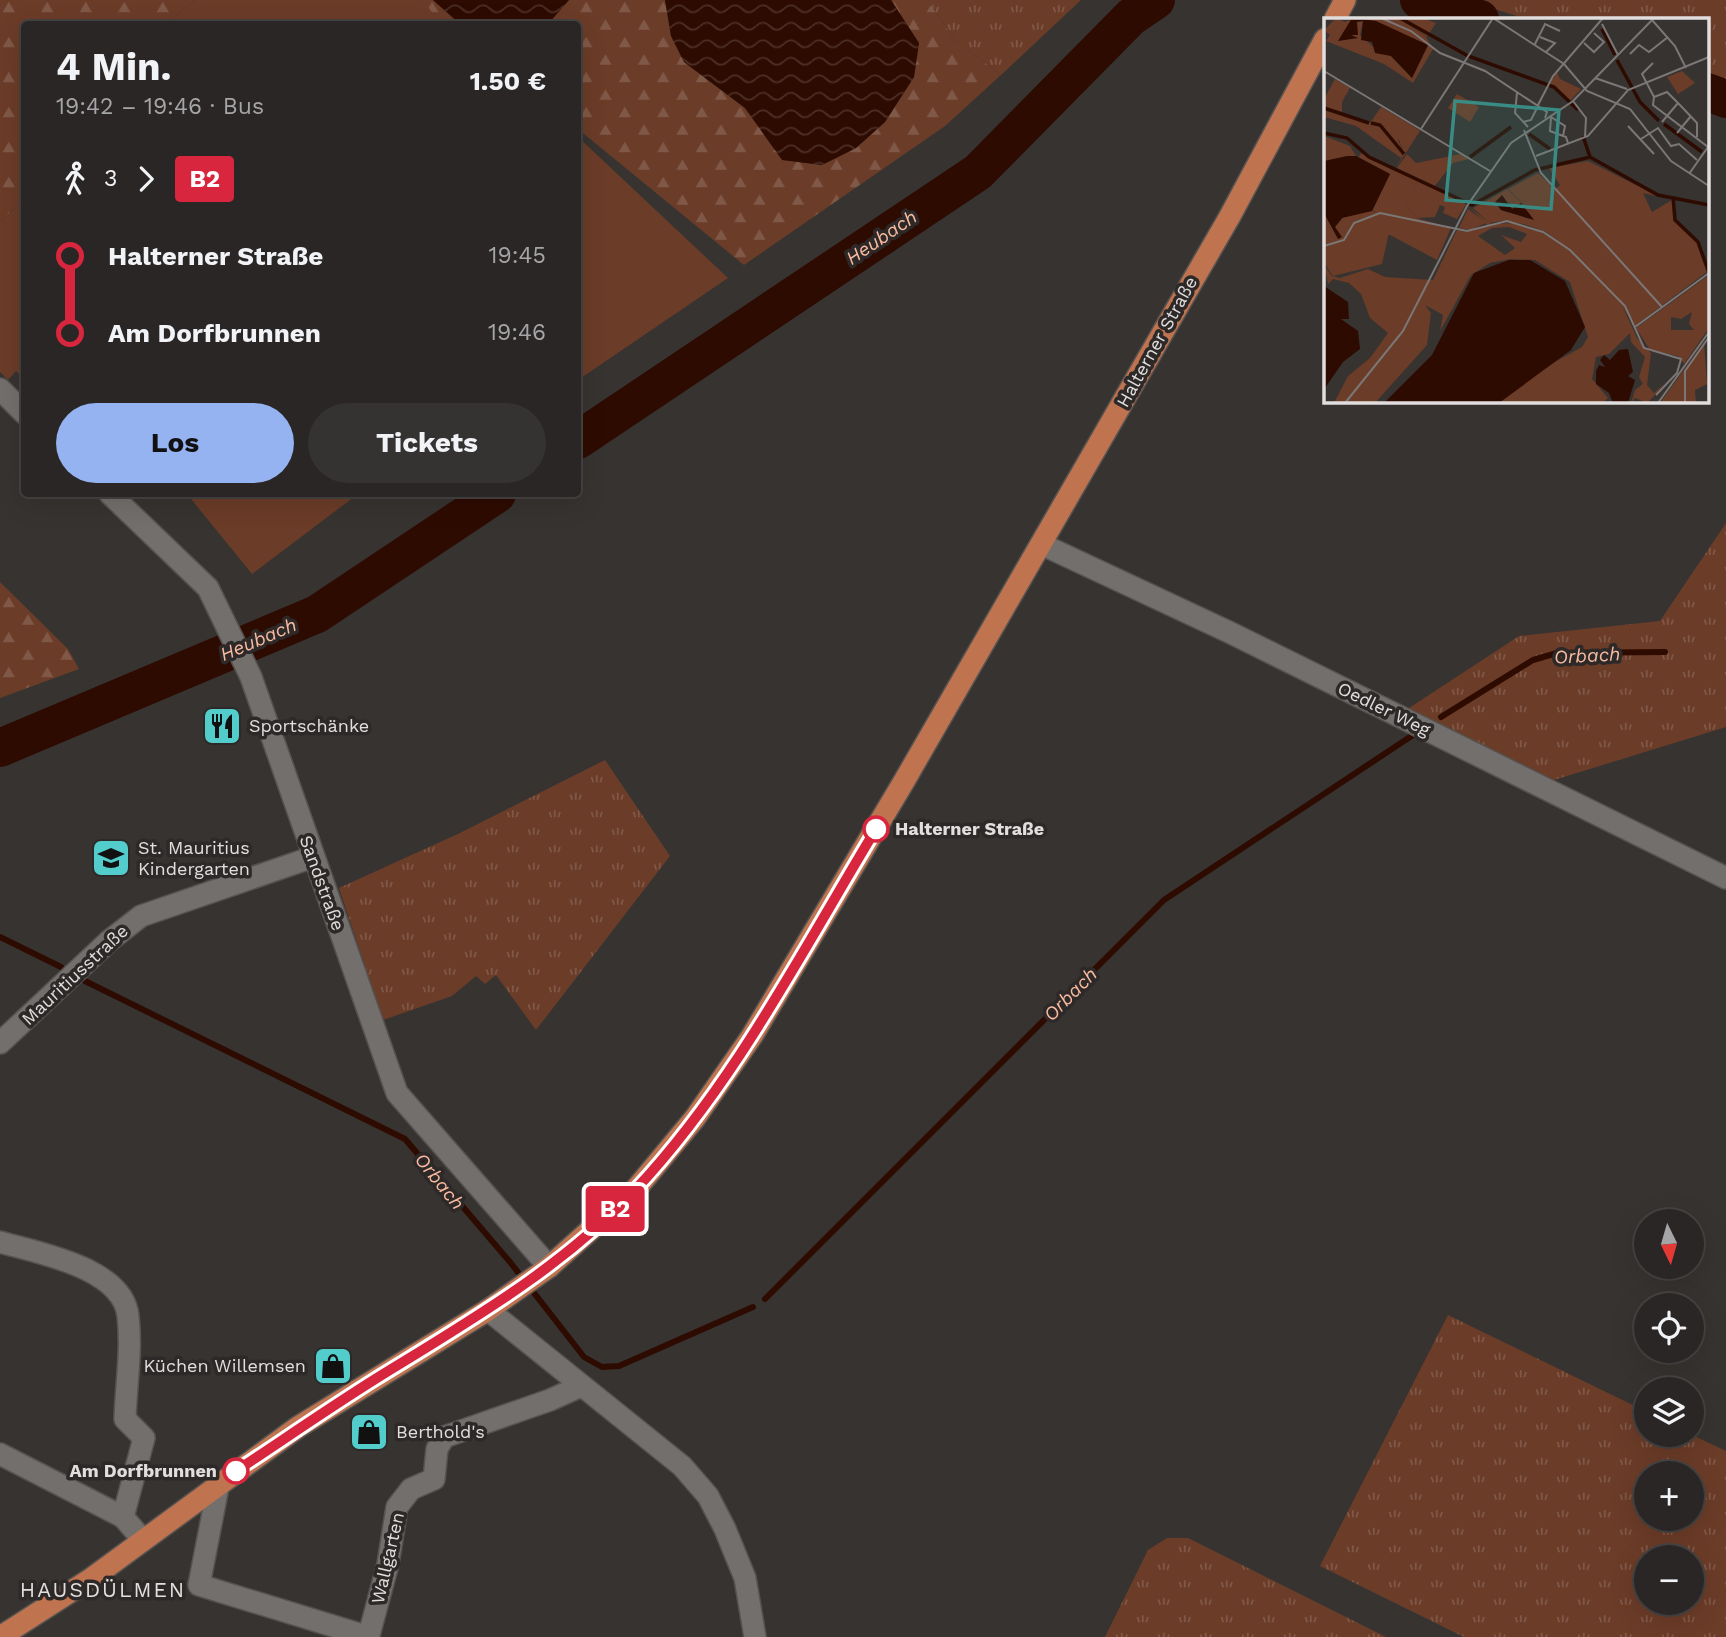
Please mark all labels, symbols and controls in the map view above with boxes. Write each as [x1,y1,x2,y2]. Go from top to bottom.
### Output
inset map [1324,18,1708,402]
text: 4 Min. [56,45,172,89]
text: 1.50 € [470,66,546,96]
text: 19:42 – 19:46 · Bus [56,93,264,120]
icon: walk [56,160,94,198]
icon: forward [127,160,165,198]
text: 3 [104,165,117,192]
text: B2 [189,165,220,193]
water label: Heubach [841,205,921,270]
text: Halterner Straße [108,241,323,271]
text: 19:45 [489,242,546,269]
street label: Halterner Straße [1112,273,1201,411]
text: Am Dorfbrunnen [108,318,321,348]
text: 19:46 [488,319,546,346]
button: Los [56,403,294,483]
button: Tickets [308,403,546,483]
water label: Heubach [217,613,300,666]
water label: Orbach [1553,642,1621,669]
street label: Oedler Weg [1335,677,1434,740]
restaurant icon: Sportschänke [201,705,243,747]
place label: Sportschänke [249,715,369,736]
marker: Halterner Straße [863,816,889,842]
place label: Halterner Straße [895,818,1044,839]
street label: Sandstraße [296,832,349,933]
school or university icon: St. Mauritius Kindergarten [90,837,132,879]
place label: St. Mauritius Kindergarten [138,837,250,879]
street label: Mauritiusstraße [17,920,132,1029]
water label: Orbach [1039,963,1102,1026]
water label: Orbach [410,1148,469,1214]
line badge: B2 [584,1186,646,1232]
text: B2 [600,1195,630,1223]
north arrow [1634,1209,1704,1279]
map controls [1634,1209,1704,1615]
button: locate [1634,1293,1704,1363]
shop icon: Küchen Willemsen [312,1345,354,1387]
place label: Küchen Willemsen [143,1355,306,1376]
button: layers [1634,1377,1704,1447]
shop icon: Berthold's [348,1411,390,1453]
place label: Berthold's [396,1421,485,1442]
marker: Am Dorfbrunnen [223,1458,249,1484]
place label: Am Dorfbrunnen [70,1460,217,1481]
button: + [1634,1461,1704,1531]
street label: Wallgarten [367,1510,408,1606]
button: − [1634,1545,1704,1615]
district label: HAUSDÜLMEN [20,1577,186,1602]

